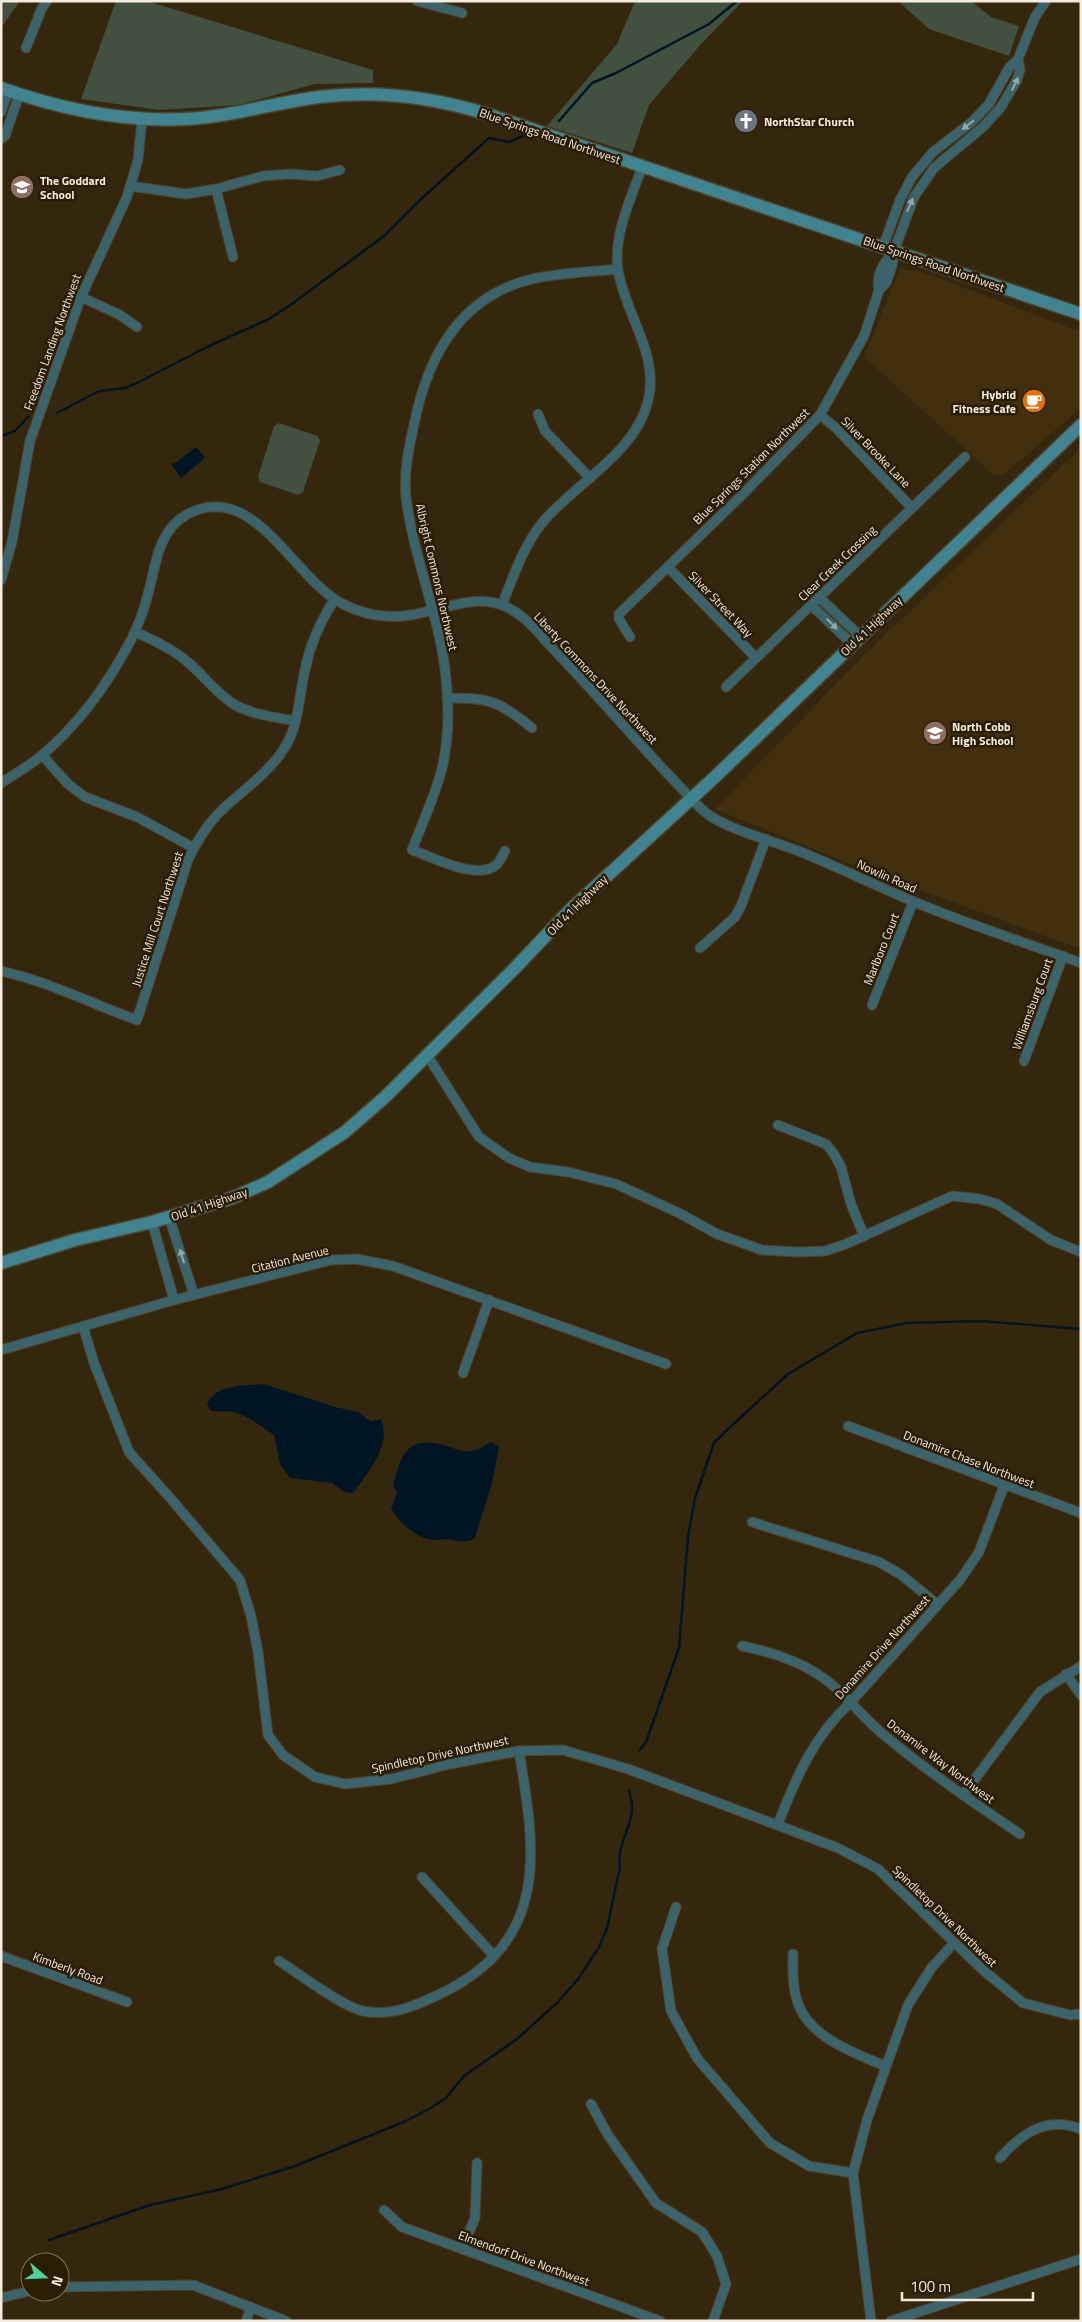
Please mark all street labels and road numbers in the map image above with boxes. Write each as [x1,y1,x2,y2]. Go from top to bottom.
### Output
street label: Blue Springs Road Northwest [477,103,624,169]
street label: Blue Springs Road Northwest [861,231,1008,297]
street label: Freedom Landing Northwest [18,270,86,413]
street label: Blue Springs Station Northwest [688,403,814,529]
street label: Silver Brooke Lane [837,412,915,492]
street label: Albright Commons Northwest [411,502,463,653]
street label: Clear Creek Crossing [794,521,880,605]
street label: Silver Street Way [684,566,758,642]
street label: Old 41 Highway [836,591,906,661]
street label: Liberty Commons Drive Northwest [530,608,663,749]
street label: Justice Mill Court Northwest [126,848,188,989]
street label: Nowlin Road [854,854,920,898]
street label: Old 41 Highway [542,870,612,940]
street label: Marlboro Court [858,909,904,988]
street label: Williamsburg Court [1007,955,1058,1052]
street label: Old 41 Highway [168,1182,250,1226]
street label: Citation Avenue [249,1240,331,1278]
street label: Donamire Chase Northwest [901,1425,1038,1493]
street label: Donamire Drive Northwest [830,1590,935,1703]
street label: Donamire Way Northwest [883,1714,1000,1808]
street label: Spindletop Drive Northwest [370,1730,511,1778]
street label: Spindletop Drive Northwest [888,1861,1002,1972]
street label: Kimberly Road [30,1947,106,1989]
street label: Elmendorf Drive Northwest [456,2225,593,2291]

